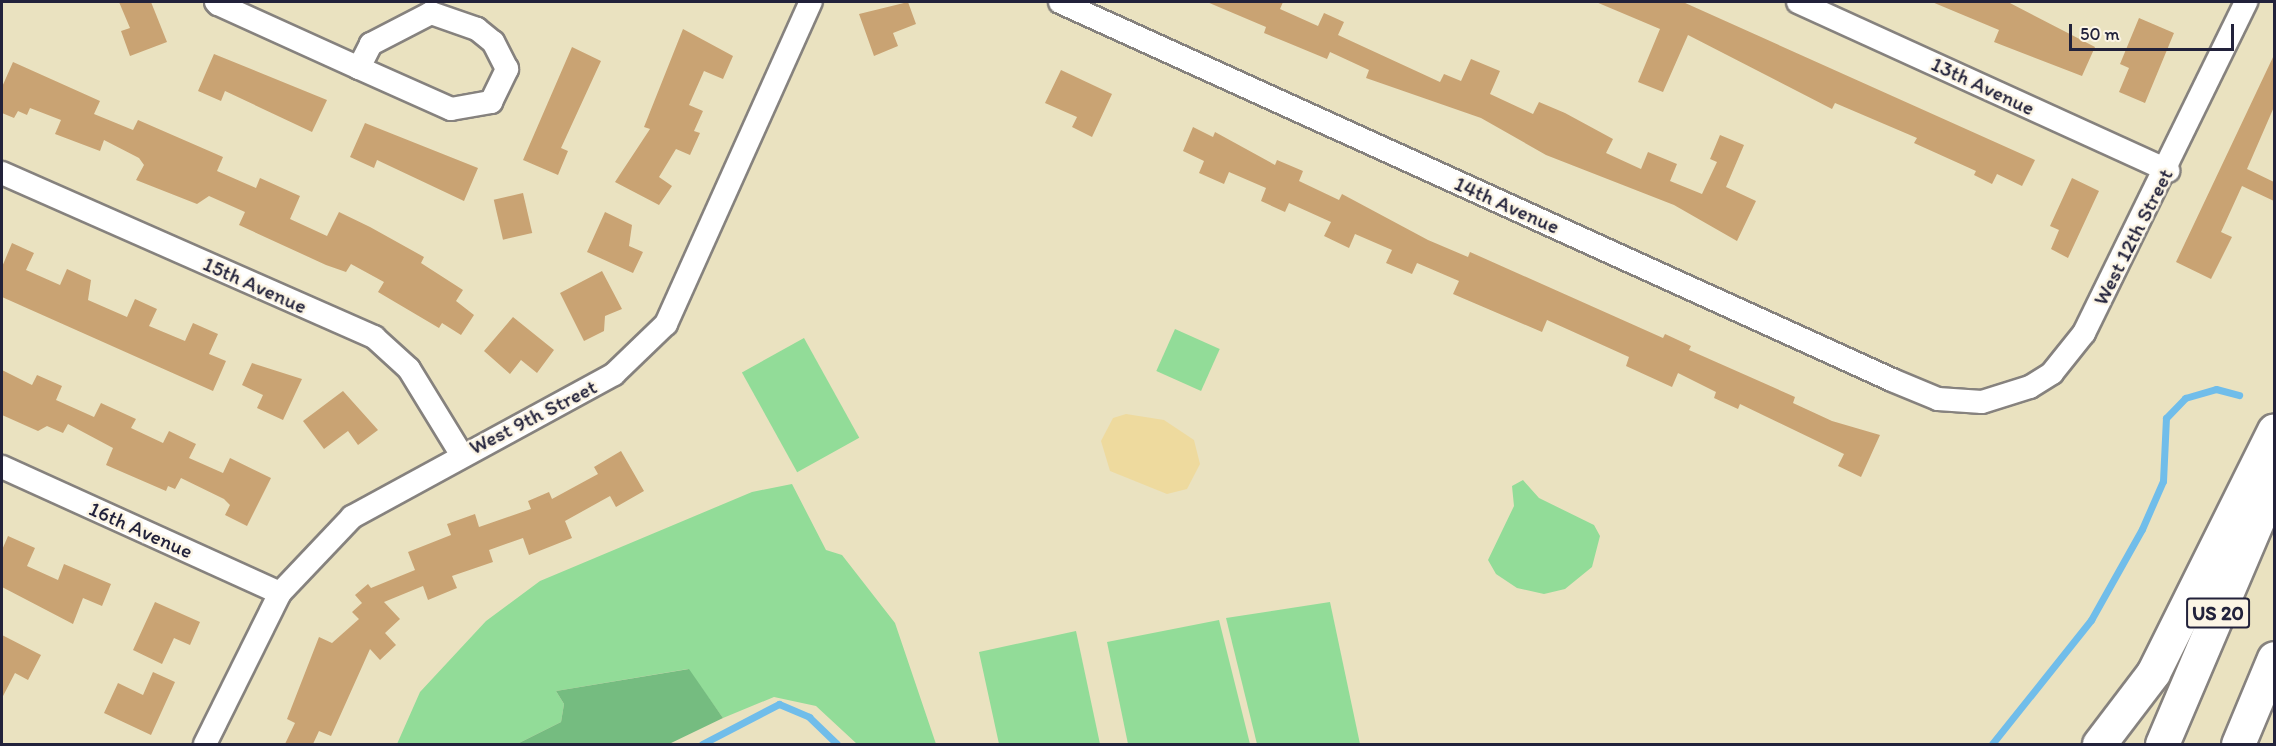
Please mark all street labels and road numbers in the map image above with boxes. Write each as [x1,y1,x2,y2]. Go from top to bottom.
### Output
street label: 13th Avenue [1928,51,2038,121]
street label: West 12th Street [2088,165,2178,309]
street label: 14th Avenue [1451,171,1563,239]
street label: 15th Avenue [200,251,310,319]
street label: West 9th Street [465,374,601,460]
street label: 16th Avenue [86,496,196,564]
road number: US 20 [2185,596,2251,630]

